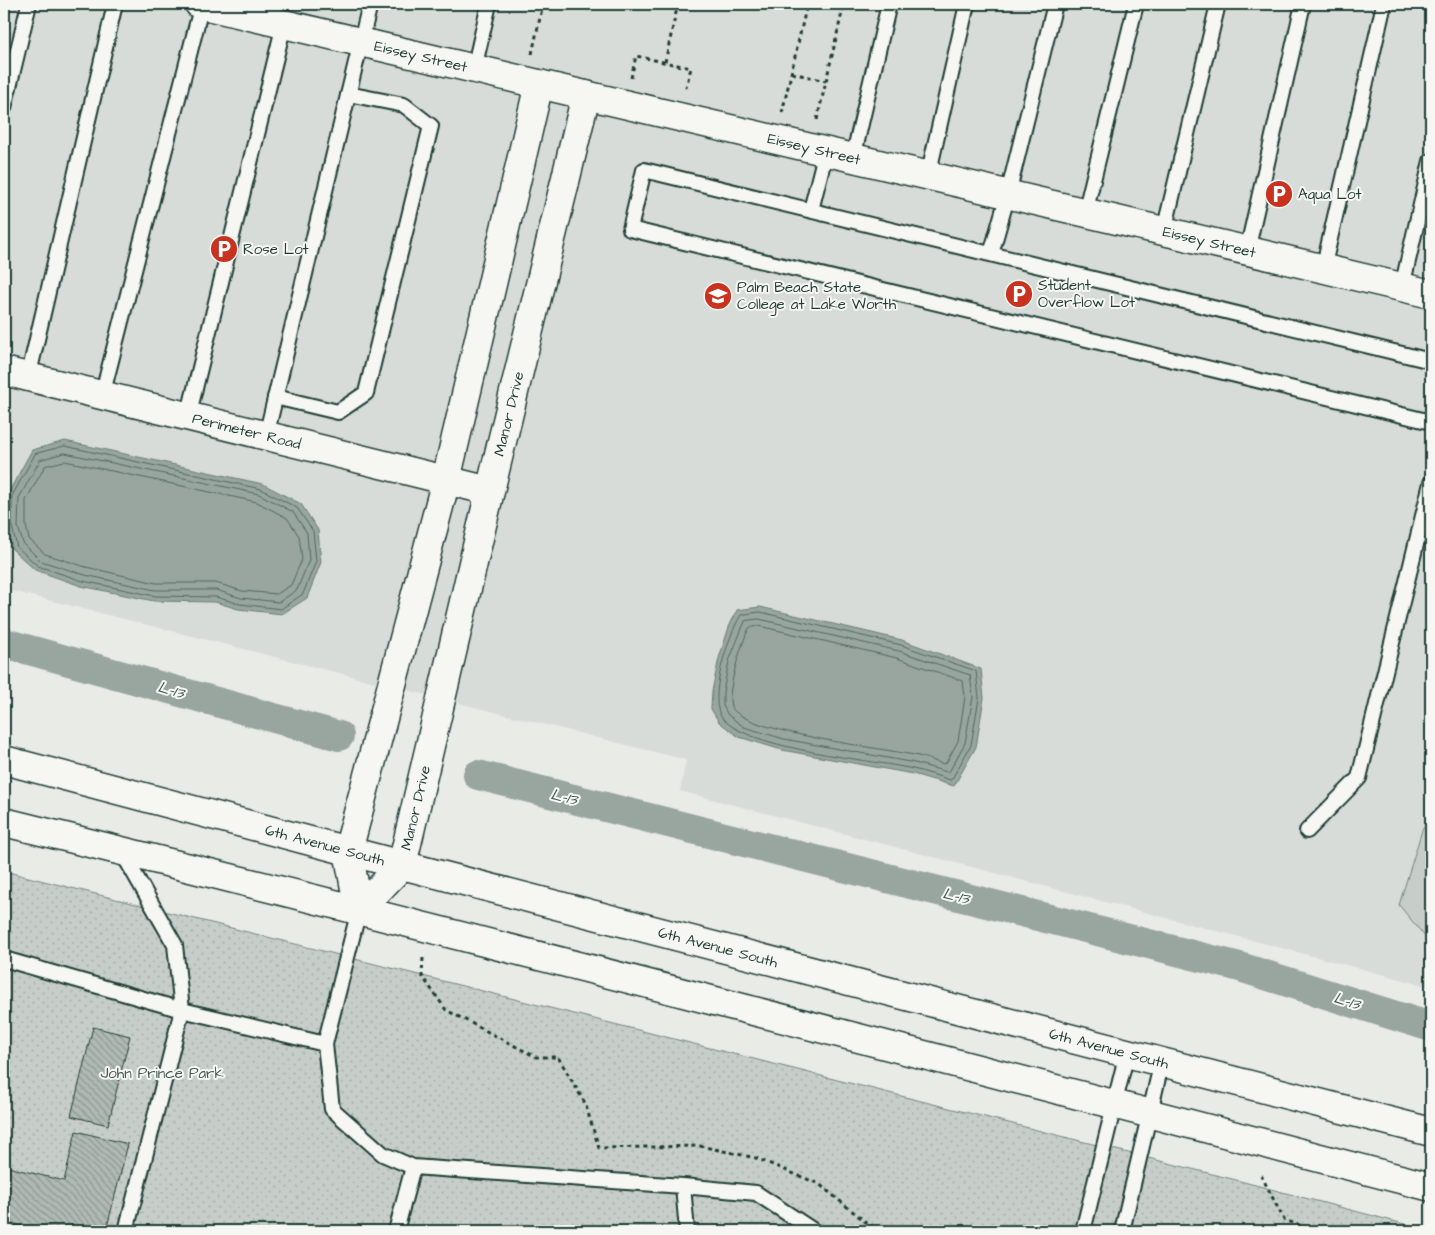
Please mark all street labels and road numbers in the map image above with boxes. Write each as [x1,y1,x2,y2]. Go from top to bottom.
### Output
street label: Eissey Street [372,35,470,77]
street label: Eissey Street [766,128,863,170]
street label: Eissey Street [1161,221,1258,263]
street label: Manor Drive [488,369,529,458]
street label: Perimeter Road [190,407,303,455]
street label: Manor Drive [395,763,436,852]
street label: 6th Avenue South [263,819,388,871]
street label: 6th Avenue South [656,921,781,973]
street label: 6th Avenue South [1047,1023,1172,1074]

